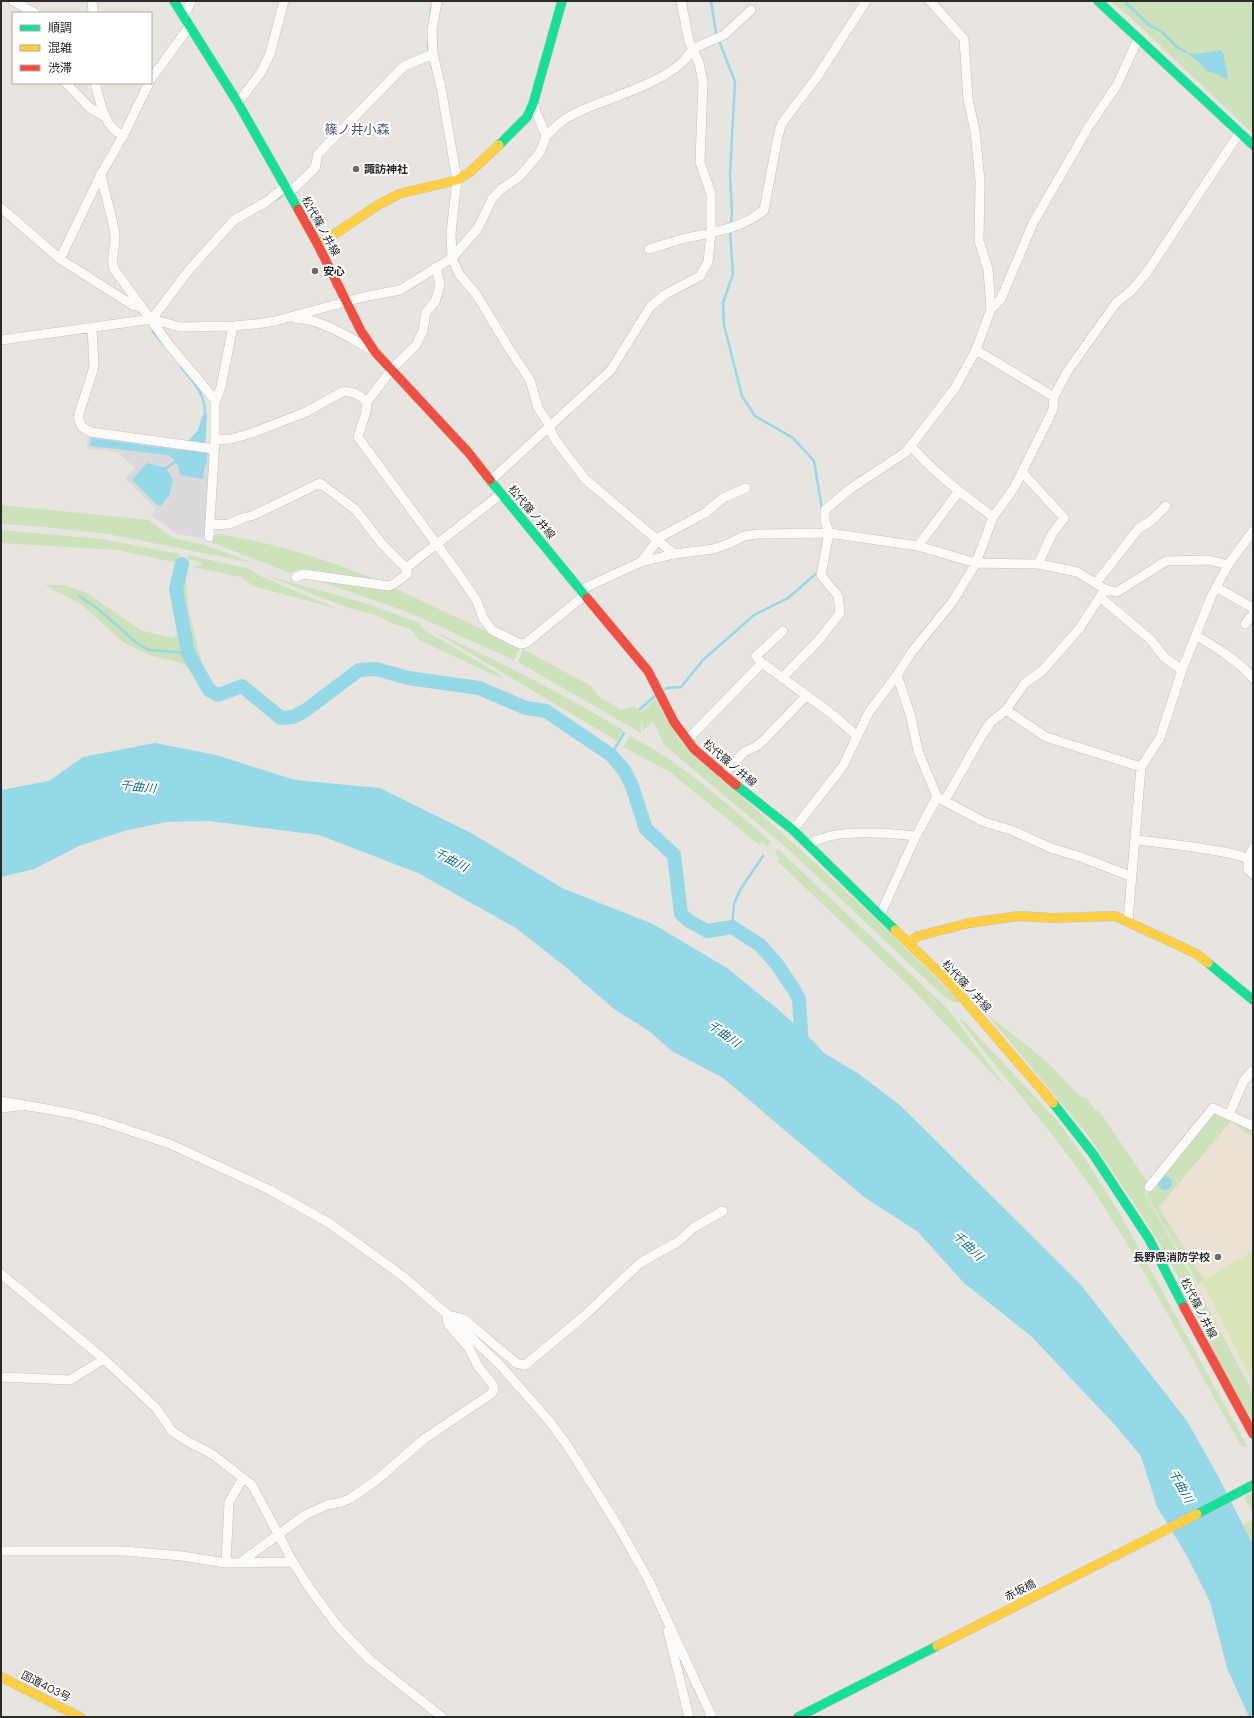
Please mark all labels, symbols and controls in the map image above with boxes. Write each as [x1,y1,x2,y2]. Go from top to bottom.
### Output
legend [12,12,152,84]
text: 順調 [48,20,72,36]
text: 混雑 [48,40,72,56]
text: 渋滞 [48,60,72,76]
district label: 篠ノ井小森 [324,121,390,138]
place label: 諏訪神社 [364,162,408,176]
marker: 諏訪神社 [351,164,361,174]
street label: 松代篠ノ井線 [299,194,343,258]
place label: 安心 [323,264,345,278]
marker: 安心 [310,266,320,276]
street label: 松代篠ノ井線 [505,482,559,542]
street label: 松代篠ノ井線 [700,736,760,790]
water label: 千曲川 [119,777,159,797]
water label: 千曲川 [431,844,472,876]
street label: 松代篠ノ井線 [939,957,995,1015]
water label: 千曲川 [705,1017,745,1052]
water label: 千曲川 [949,1228,988,1266]
place label: 長野県消防学校 [1133,1250,1210,1264]
marker: 長野県消防学校 [1213,1252,1223,1262]
street label: 松代篠ノ井線 [1178,1275,1220,1341]
water label: 千曲川 [1165,1466,1198,1507]
street label: 赤坂橋 [1002,1576,1038,1604]
street label: 国道403号 [19,1668,73,1704]

